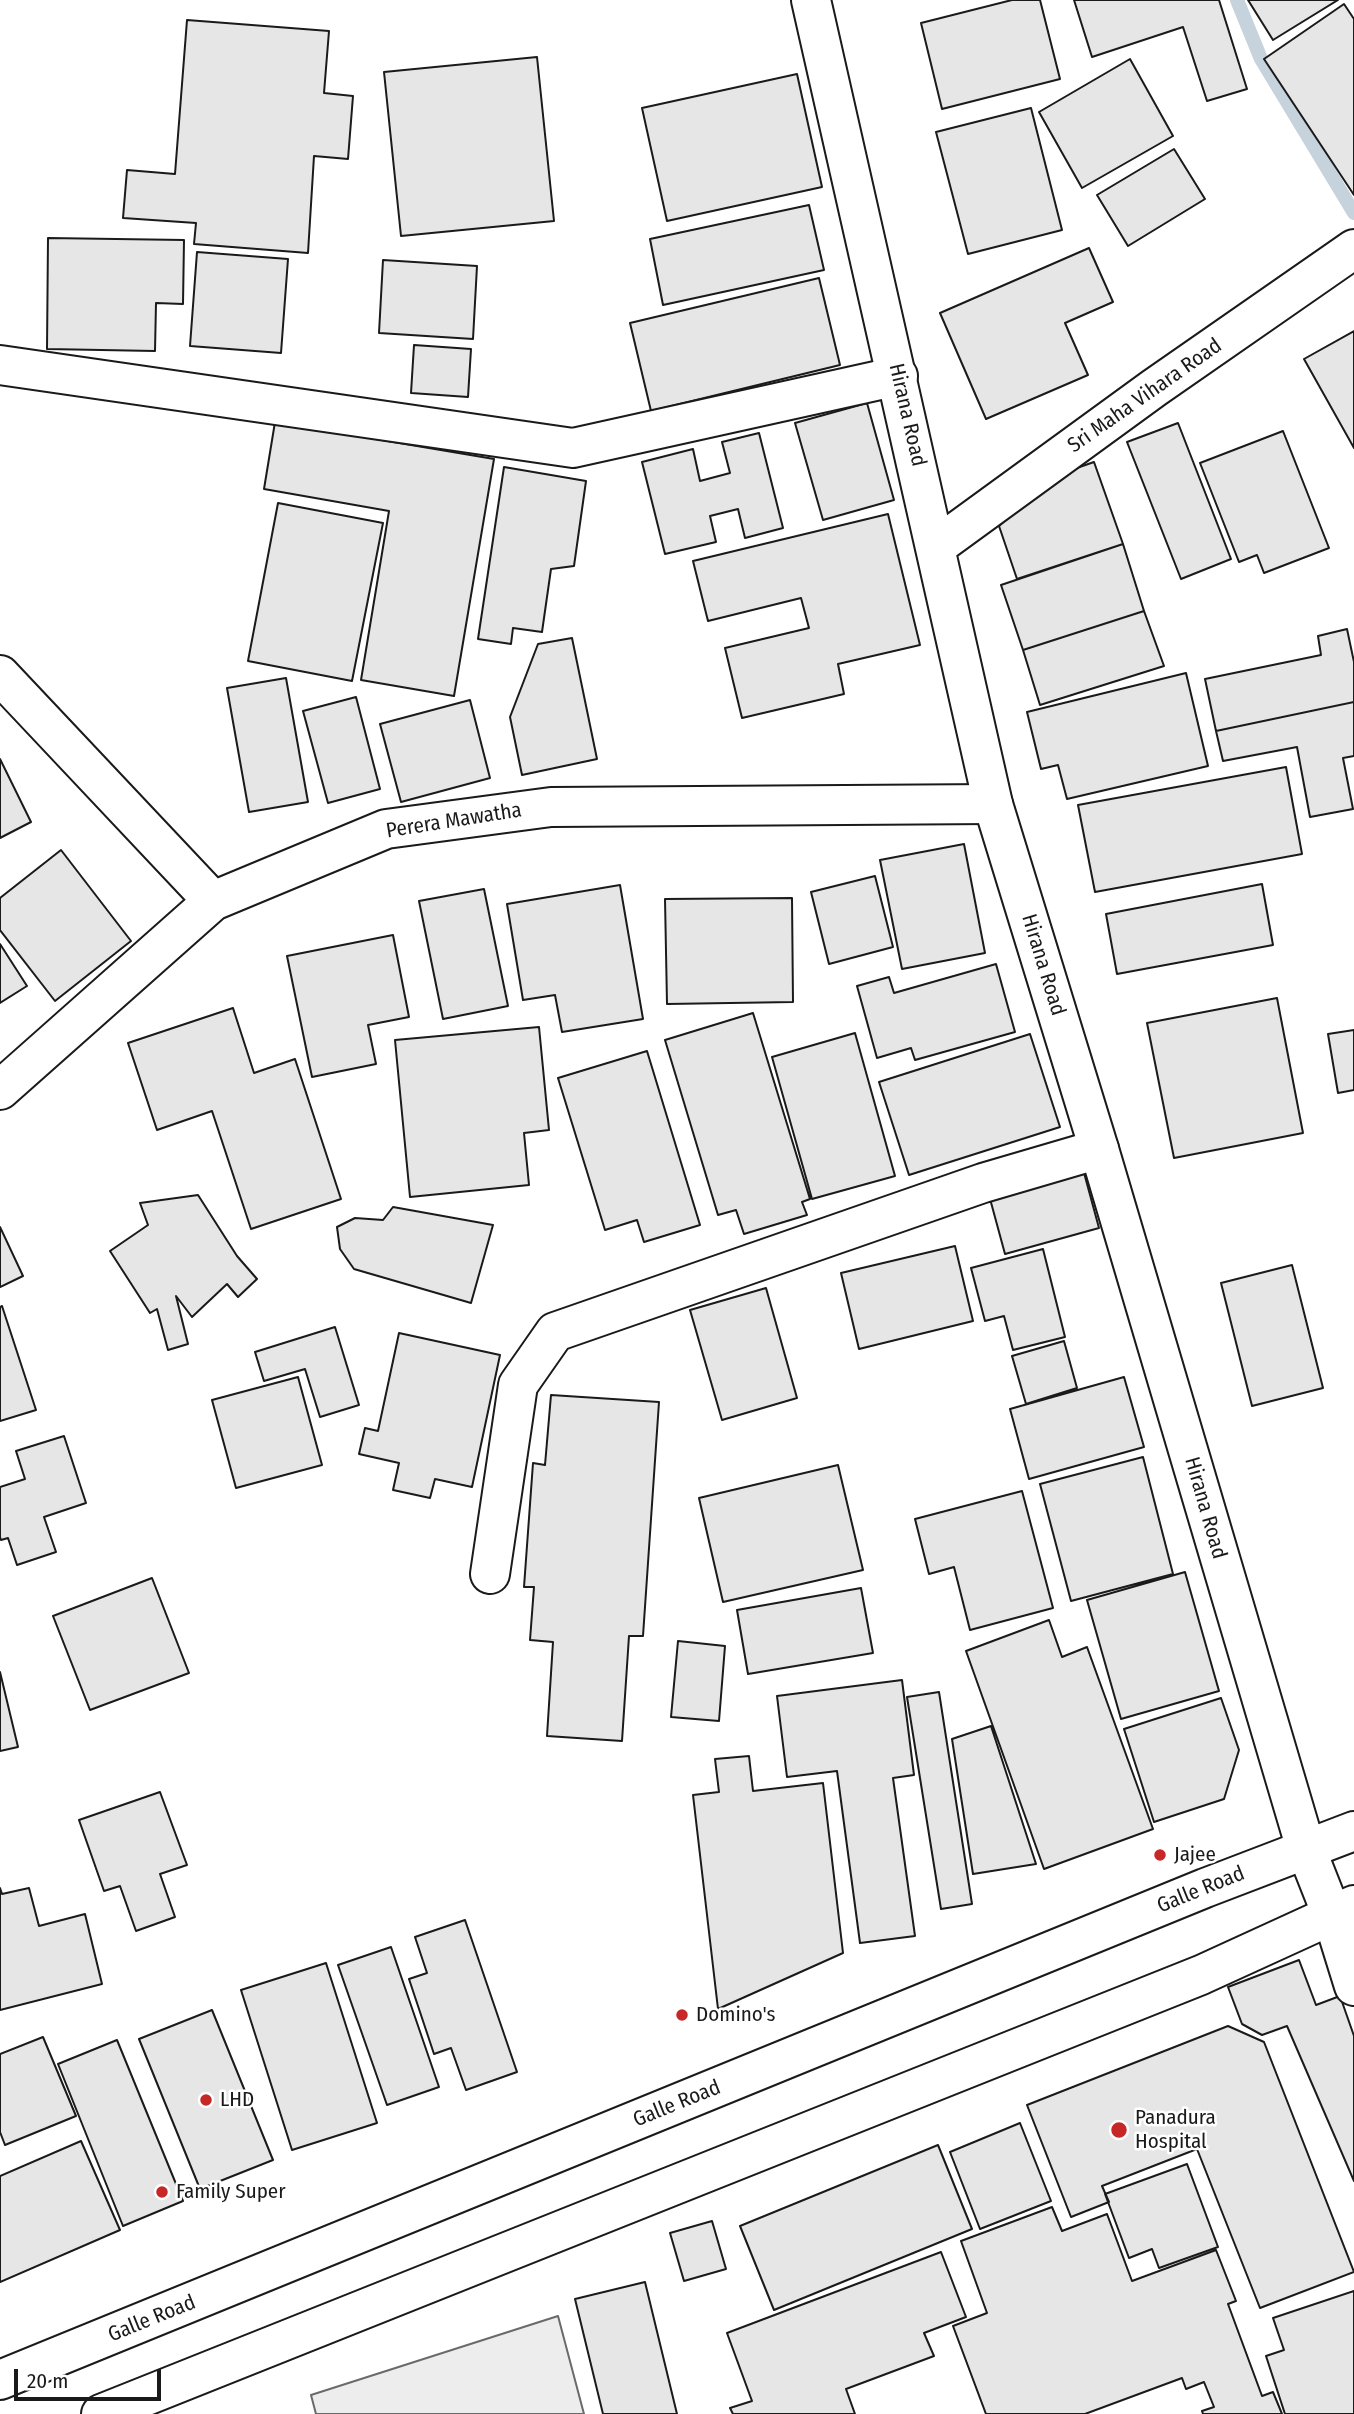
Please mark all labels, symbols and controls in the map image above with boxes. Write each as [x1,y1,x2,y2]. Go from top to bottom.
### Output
street label: Sri Maha Vihara Road [1063,333,1227,459]
street label: Hirana Road [883,361,931,469]
street label: Perera Mawatha [384,798,524,844]
street label: Hirana Road [1016,911,1070,1019]
street label: Hirana Road [1178,1454,1232,1562]
place label: Jajee [1174,1842,1216,1868]
marker: Jajee [1152,1847,1168,1863]
street label: Galle Road [1154,1861,1248,1919]
place label: Domino's [696,2002,776,2028]
marker: Domino's [674,2007,690,2023]
street label: Galle Road [630,2075,724,2133]
place label: LHD [220,2087,254,2113]
marker: LHD [198,2092,214,2108]
place label: Panadura Hospital [1135,2105,1216,2155]
marker: Panadura Hospital [1109,2120,1129,2140]
place label: Family Super [176,2179,286,2205]
marker: Family Super [154,2184,170,2200]
street label: Galle Road [105,2290,199,2348]
scale bar [18,2354,164,2398]
text: 20 m [27,2368,68,2394]

